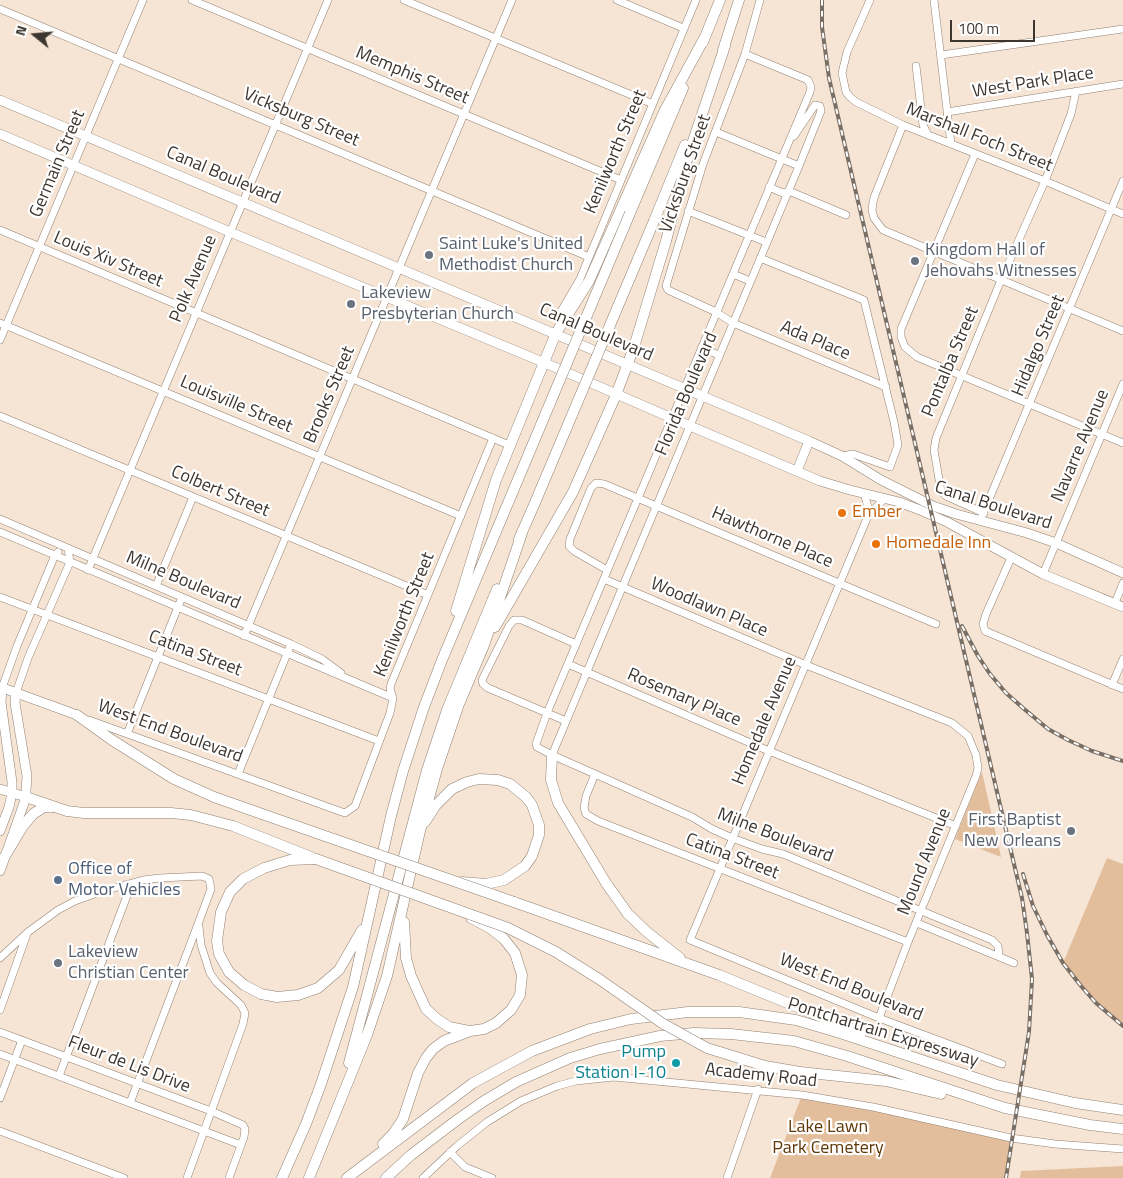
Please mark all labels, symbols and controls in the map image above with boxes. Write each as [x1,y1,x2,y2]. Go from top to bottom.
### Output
north arrow [10,10,60,60]
scale bar [953,10,1038,42]
text: 100 m [958,17,999,40]
text: N [9,23,32,38]
street label: Memphis Street [352,42,472,110]
street label: West Park Place [971,63,1095,103]
street label: Vicksburg Street [240,84,362,152]
street label: Kenilworth Street [580,87,652,217]
street label: Marshall Foch Street [903,99,1055,177]
street label: Germain Street [26,107,90,221]
street label: Vicksburg Street [656,112,716,236]
street label: Canal Boulevard [163,142,283,210]
street label: Louis Xiv Street [50,227,166,293]
street label: Polk Avenue [166,232,222,326]
place label: Saint Luke's United Methodist Church [439,234,583,276]
place label: Kingdom Hall of Jehovahs Witnesses [925,240,1077,282]
marker: Saint Luke's United Methodist Church [423,249,435,261]
marker: Kingdom Hall of Jehovahs Witnesses [909,255,921,267]
place label: Lakeview Presbyterian Church [361,283,514,326]
street label: Hidalgo Street [1008,292,1070,400]
marker: Lakeview Presbyterian Church [345,298,357,310]
street label: Canal Boulevard [536,299,656,367]
street label: Pontalba Street [918,303,984,421]
street label: Ada Place [777,317,853,365]
street label: Florida Boulevard [651,329,723,459]
street label: Brooks Street [300,343,360,447]
street label: Louisville Street [176,372,296,438]
street label: Navarre Avenue [1048,386,1114,506]
street label: Colbert Street [168,462,272,522]
street label: Canal Boulevard [932,477,1054,535]
place label: Ember [852,502,902,524]
street label: Hawthorne Place [708,503,836,573]
marker: Ember [836,507,848,519]
place label: Homedale Inn [886,533,991,555]
marker: Homedale Inn [870,538,882,550]
street label: Milne Boulevard [123,547,243,615]
street label: Kenilworth Street [370,550,440,680]
street label: Woodlawn Place [647,574,771,642]
street label: Catina Street [145,626,245,682]
street label: Homedale Avenue [728,653,802,789]
street label: Rosemary Place [624,664,744,732]
street label: West End Boulevard [95,696,245,768]
street label: Milne Boulevard [714,804,836,868]
street label: Mound Avenue [894,805,956,919]
place label: First Baptist New Orleans [964,810,1061,852]
marker: First Baptist New Orleans [1065,825,1077,837]
street label: Catina Street [682,829,782,885]
place label: Office of Motor Vehicles [68,859,181,902]
marker: Office of Motor Vehicles [52,874,64,886]
place label: Lakeview Christian Center [68,942,189,984]
street label: West End Boulevard [776,949,926,1027]
marker: Lakeview Christian Center [52,957,64,969]
street label: Pontchartrain Expressway [785,994,981,1072]
street label: Fleur de Lis Drive [65,1032,193,1098]
place label: Pump Station I-10 [575,1042,666,1084]
marker: Pump Station I-10 [670,1057,682,1069]
street label: Academy Road [704,1059,818,1093]
park label: Lake Lawn Park Cemetery [772,1117,884,1160]

